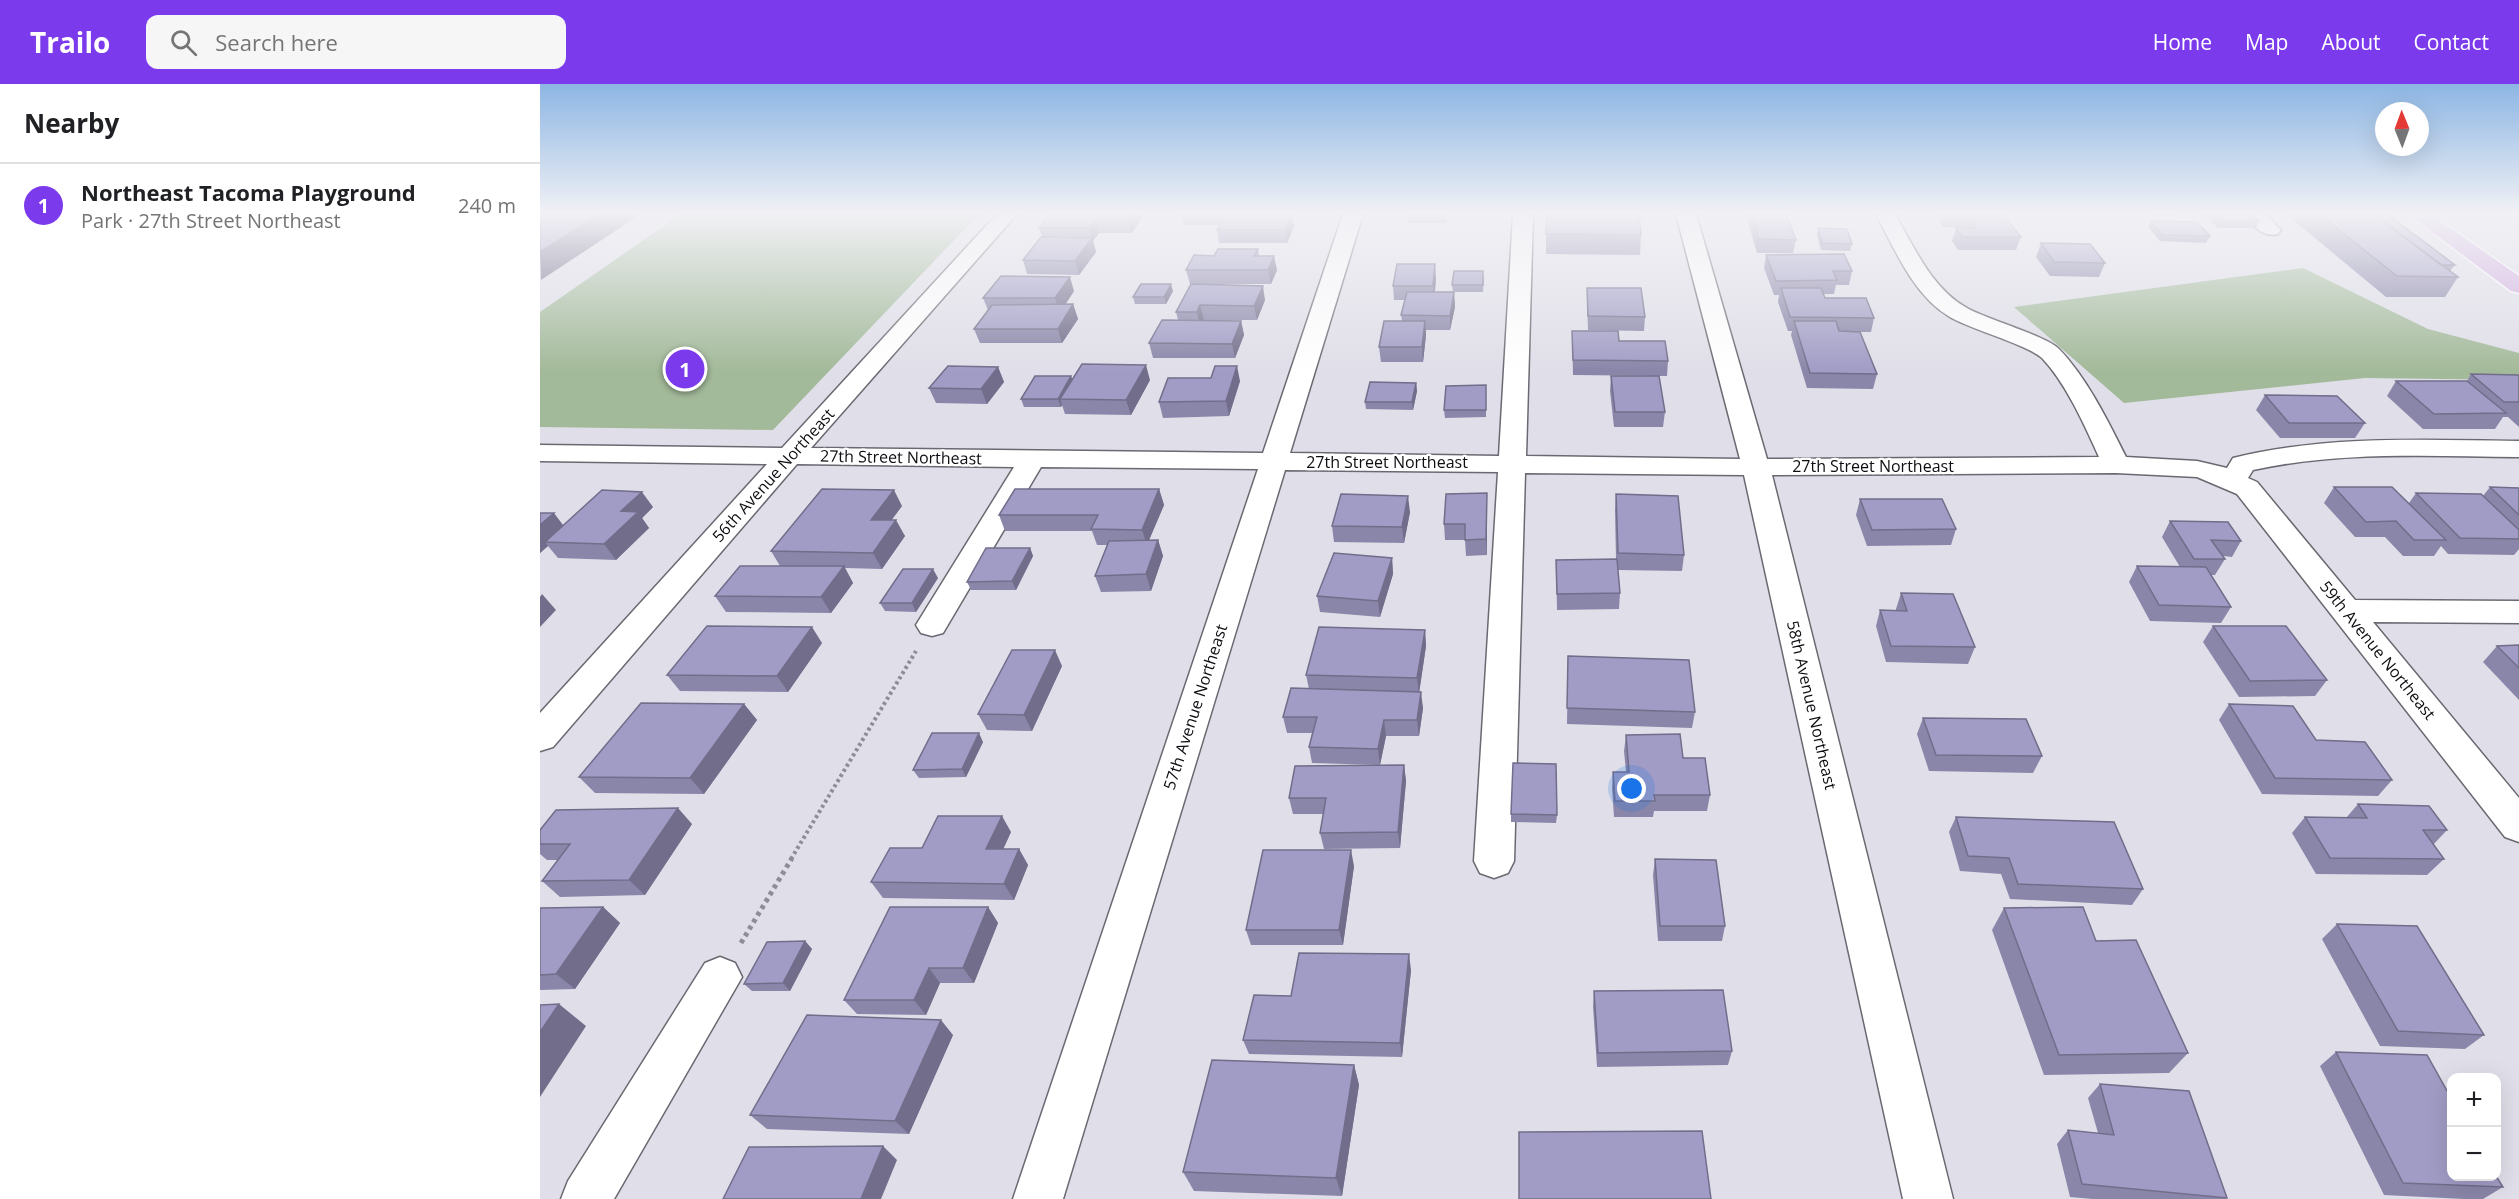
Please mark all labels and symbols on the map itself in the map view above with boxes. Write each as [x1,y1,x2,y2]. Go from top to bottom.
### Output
north arrow [2375,102,2429,156]
pin: 1 [666,346,704,392]
street label: 56th Avenue Northeast [707,403,839,547]
street label: 27th Street Northeast [820,445,982,469]
street label: 27th Street Northeast [1306,451,1468,473]
street label: 27th Street Northeast [1792,455,1954,477]
street label: 59th Avenue Northeast [2315,576,2441,724]
street label: 58th Avenue Northeast [1782,618,1842,792]
street label: 57th Avenue Northeast [1158,621,1232,793]
your location [1617,774,1646,803]

